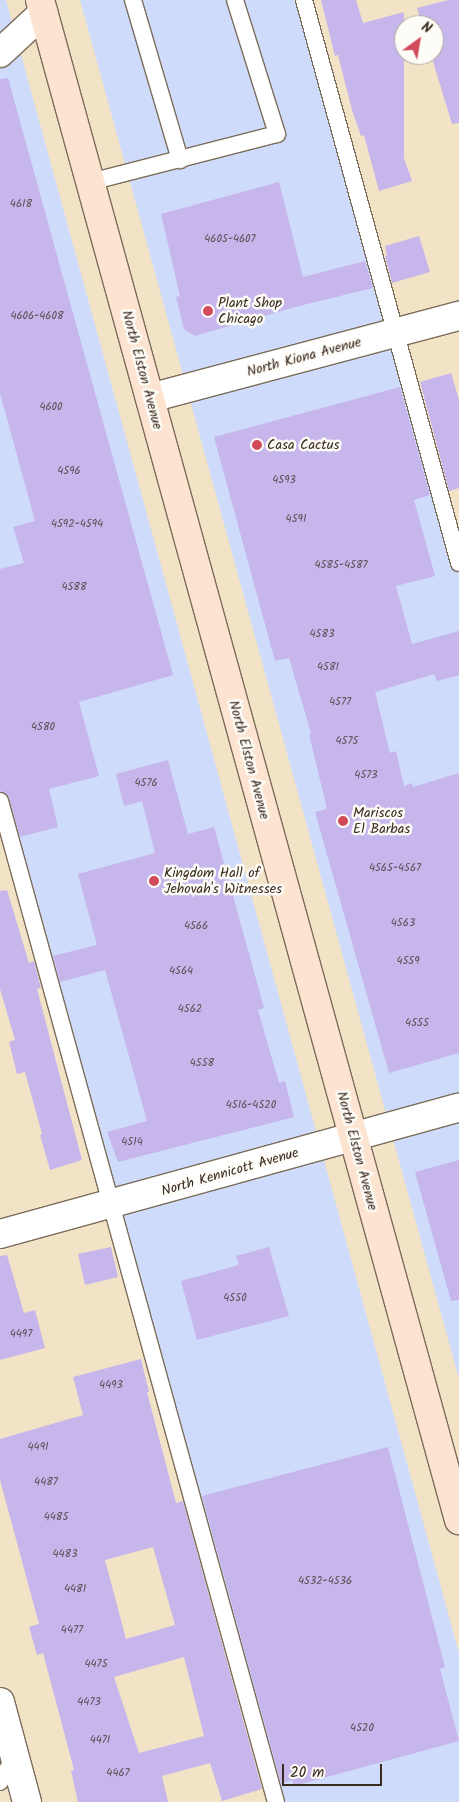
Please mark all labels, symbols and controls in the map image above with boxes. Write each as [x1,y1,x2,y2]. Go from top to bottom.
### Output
north arrow [394,15,444,65]
text: N [417,16,436,40]
house number: 4618 [10,197,32,211]
house number: 4605-4607 [204,232,256,246]
place label: Plant Shop Chicago [218,295,282,328]
marker: Plant Shop Chicago [202,305,214,317]
house number: 4606-4608 [10,309,64,323]
street label: North Elston Avenue [118,309,166,431]
street label: North Kiona Avenue [245,334,363,380]
house number: 4600 [39,400,63,414]
place label: Casa Cactus [267,437,339,453]
marker: Casa Cactus [251,439,263,451]
house number: 4596 [57,464,81,478]
house number: 4593 [272,473,296,487]
house number: 4591 [286,512,306,526]
house number: 4592-4594 [51,517,103,531]
house number: 4585-4587 [314,558,368,572]
house number: 4588 [61,580,87,594]
house number: 4583 [310,627,334,641]
house number: 4581 [317,660,339,674]
house number: 4577 [329,695,351,709]
street label: North Elston Avenue [225,699,273,821]
house number: 4580 [31,720,55,734]
house number: 4575 [336,734,358,748]
house number: 4573 [354,768,378,782]
house number: 4576 [134,776,158,790]
place label: Mariscos El Barbas [353,805,410,838]
marker: Mariscos El Barbas [337,815,349,827]
house number: 4565-4567 [369,861,421,875]
place label: Kingdom Hall of Jehovah's Witnesses [164,865,282,898]
marker: Kingdom Hall of Jehovah's Witnesses [148,875,160,887]
house number: 4563 [391,916,415,930]
house number: 4566 [184,919,208,933]
house number: 4559 [396,954,420,968]
house number: 4564 [169,964,193,978]
house number: 4562 [178,1002,202,1016]
house number: 4555 [405,1016,429,1030]
house number: 4558 [190,1056,214,1070]
street label: North Elston Avenue [333,1090,381,1212]
house number: 4516-4520 [226,1098,276,1112]
house number: 4514 [121,1135,143,1149]
street label: North Kennicott Avenue [159,1144,301,1200]
house number: 4550 [223,1291,247,1305]
house number: 4497 [10,1327,32,1341]
house number: 4493 [99,1378,123,1392]
house number: 4491 [28,1440,48,1454]
house number: 4487 [34,1475,58,1489]
house number: 4485 [44,1510,68,1524]
house number: 4483 [52,1547,78,1561]
house number: 4532-4536 [298,1574,352,1588]
house number: 4481 [64,1582,86,1596]
house number: 4477 [61,1623,83,1637]
house number: 4475 [84,1657,108,1671]
house number: 4473 [77,1695,101,1709]
house number: 4520 [350,1721,374,1735]
house number: 4471 [90,1733,110,1747]
scale bar [284,1754,384,1786]
text: 20 m [290,1761,324,1785]
house number: 4467 [106,1766,130,1780]

